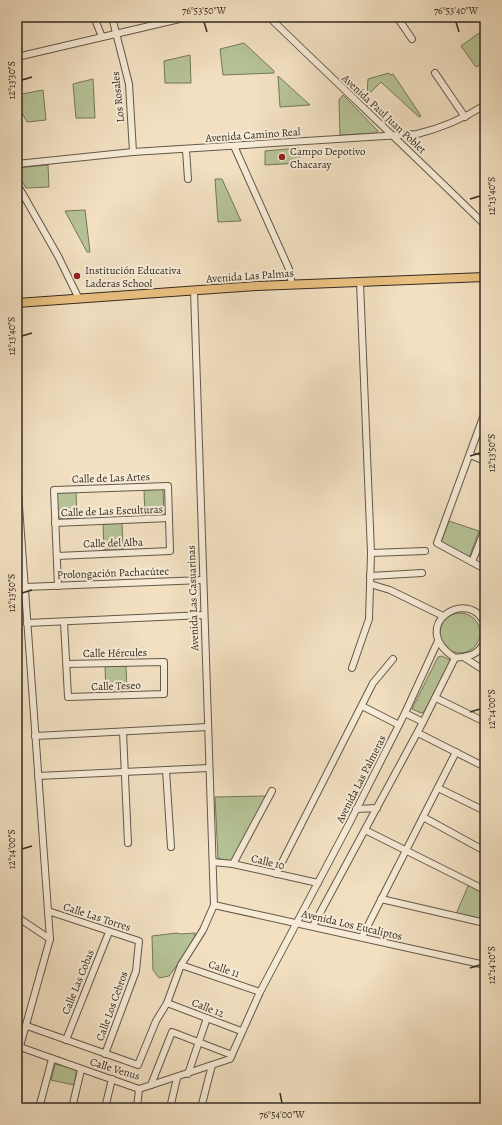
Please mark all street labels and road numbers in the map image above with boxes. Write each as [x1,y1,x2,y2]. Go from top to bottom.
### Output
street label: Avenida Paul Juan Poblet [338,70,430,157]
street label: Los Rosales [108,71,128,123]
street label: Avenida Camino Real [204,124,301,146]
street label: Avenida Las Palmas [205,265,294,287]
street label: Calle de Las Artes [72,469,150,487]
street label: Calle de Las Esculturas [61,502,163,520]
street label: Calle del Alba [83,534,144,552]
street label: Avenida Las Casuarinas [184,545,202,652]
street label: Prolongación Pachacútec [57,564,170,582]
street label: Calle Hércules [83,645,147,661]
street label: Calle Teseo [91,678,142,694]
street label: Avenida Las Palmeras [332,732,390,826]
street label: Calle 10 [250,851,286,873]
street label: Calle Las Torres [61,899,133,935]
street label: Avenida Los Eucaliptos [299,906,404,944]
street label: Calle Las Cobas [58,947,98,1017]
street label: Calle 11 [206,957,242,981]
street label: Calle Los Cebros [92,969,132,1043]
street label: Calle 12 [190,995,226,1021]
street label: Calle Venus [88,1054,142,1084]

